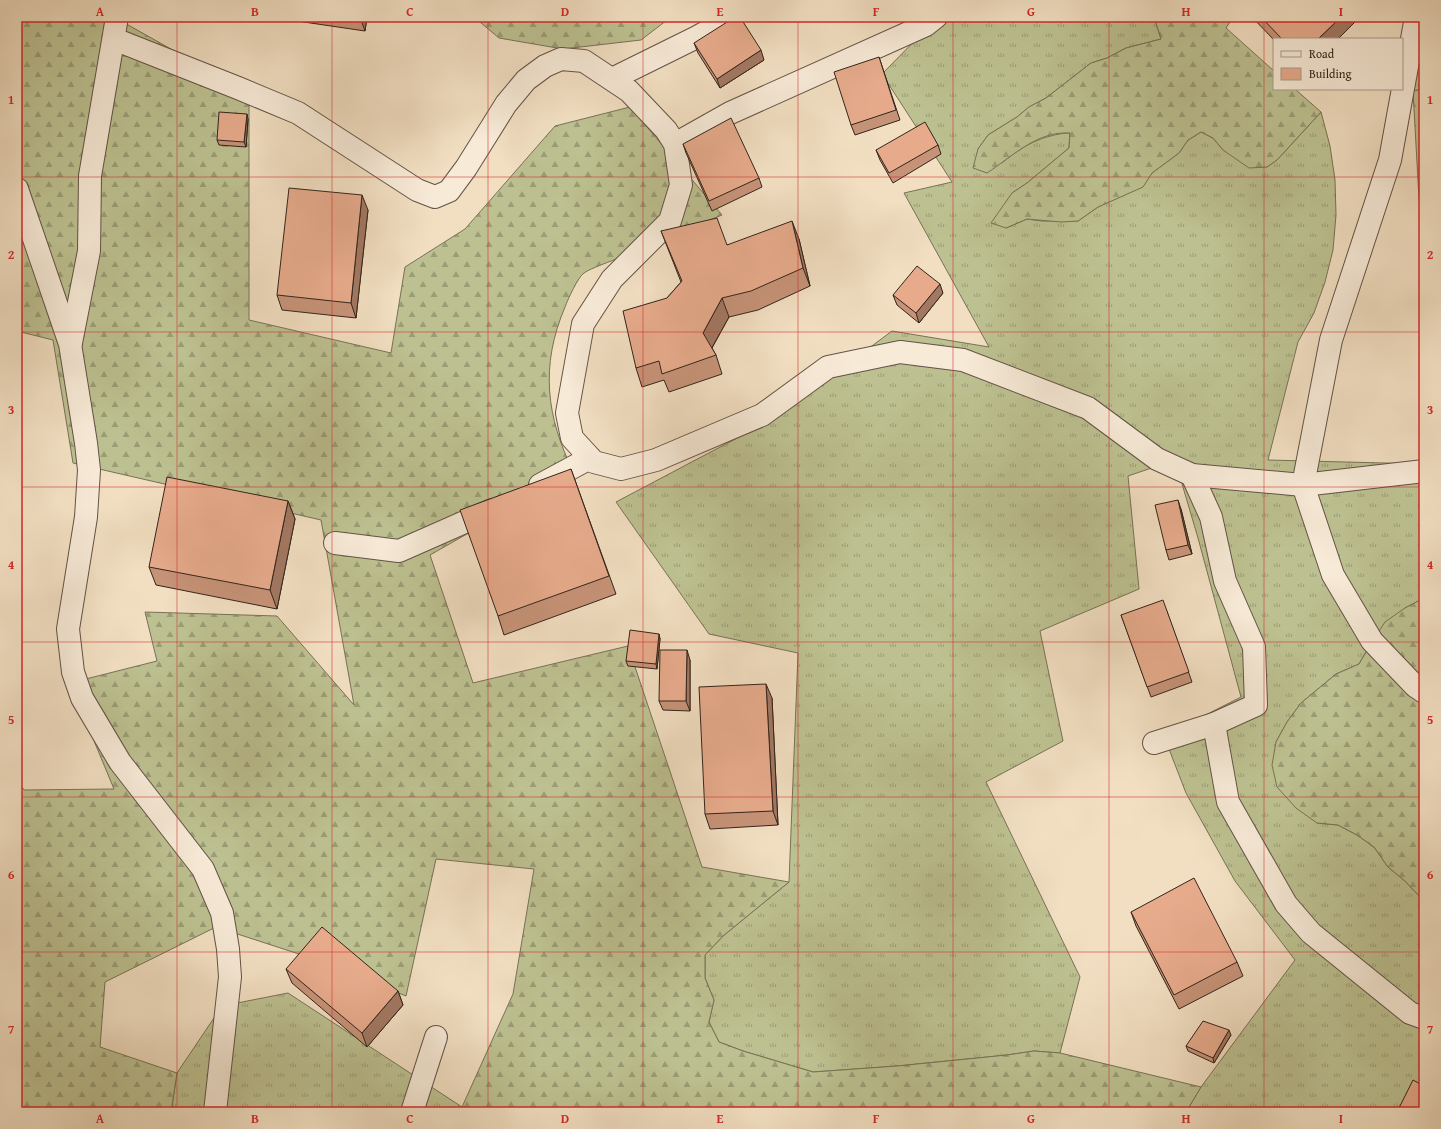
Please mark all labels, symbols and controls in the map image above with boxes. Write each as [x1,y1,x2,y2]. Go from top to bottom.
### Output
text: A [96,2,105,21]
text: B [251,2,259,21]
text: C [406,2,414,21]
text: D [561,2,569,21]
text: E [717,2,724,21]
text: F [873,2,880,21]
text: G [1027,2,1035,21]
text: H [1181,2,1191,21]
text: I [1339,2,1343,21]
legend [1273,38,1403,90]
text: Road [1309,45,1335,62]
text: Building [1309,65,1352,82]
text: 1 [8,90,14,109]
text: 1 [1427,90,1433,109]
text: 2 [8,245,15,264]
text: 2 [1427,245,1434,264]
text: 3 [8,400,14,419]
text: 3 [1427,400,1433,419]
text: 4 [8,555,15,574]
text: 4 [1427,555,1434,574]
text: 5 [8,710,15,729]
text: 5 [1427,710,1434,729]
text: 6 [8,865,15,884]
text: 6 [1427,865,1434,884]
text: 7 [8,1020,15,1039]
text: 7 [1427,1020,1434,1039]
text: A [96,1109,105,1128]
text: B [251,1109,259,1128]
text: C [406,1109,414,1128]
text: D [561,1109,569,1128]
text: E [717,1109,724,1128]
text: F [873,1109,880,1128]
text: G [1027,1109,1035,1128]
text: H [1181,1109,1191,1128]
text: I [1339,1109,1343,1128]

